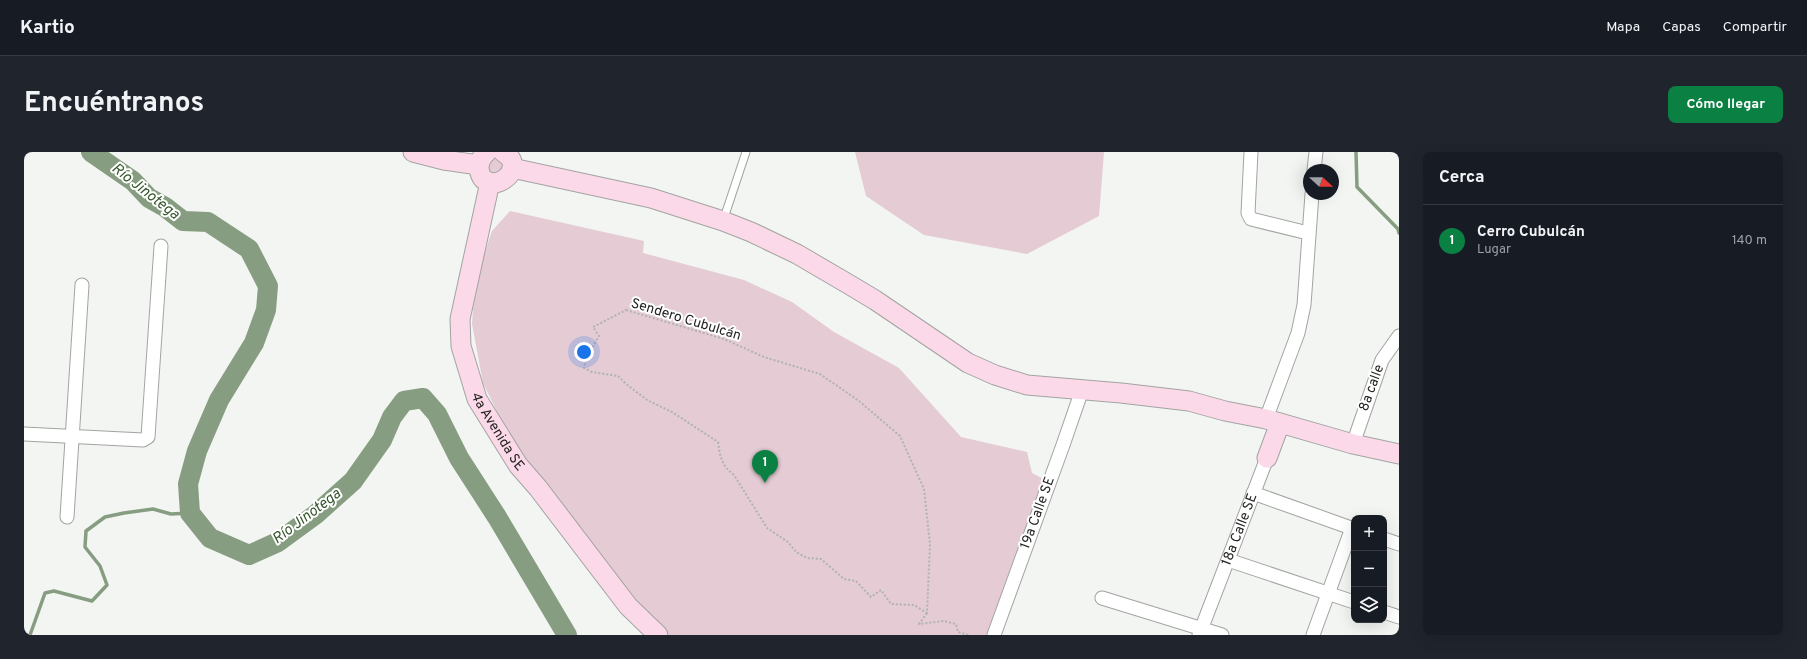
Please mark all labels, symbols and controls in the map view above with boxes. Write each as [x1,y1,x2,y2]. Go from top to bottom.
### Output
text: Kartio [20,16,75,40]
text: Mapa [1606,19,1640,36]
text: Capas [1662,19,1701,36]
text: Compartir [1723,19,1787,36]
text: Encuéntranos [24,86,204,122]
button: Cómo llegar [1668,86,1783,123]
water label: Río Jinotega [107,160,183,225]
north arrow [1303,164,1339,200]
text: Cerca [1439,167,1485,189]
text: Cerro Cubulcán [1477,223,1585,242]
text: 1 [1449,233,1455,249]
text: 140 m [1732,233,1767,249]
text: Lugar [1477,242,1511,258]
street label: Sendero Cubulcán [629,295,743,345]
your location [574,342,594,362]
street label: 8a calle [1356,362,1388,414]
street label: 4a Avenida SE [467,391,528,475]
pin: 1 [752,450,778,483]
street label: 19a Calle SE [1017,475,1059,551]
water label: Río Jinotega [269,485,345,549]
street label: 18a Calle SE [1218,491,1261,568]
map controls [1351,515,1387,623]
button: + [1351,515,1387,551]
button: − [1351,551,1387,587]
button: layers [1351,587,1387,623]

